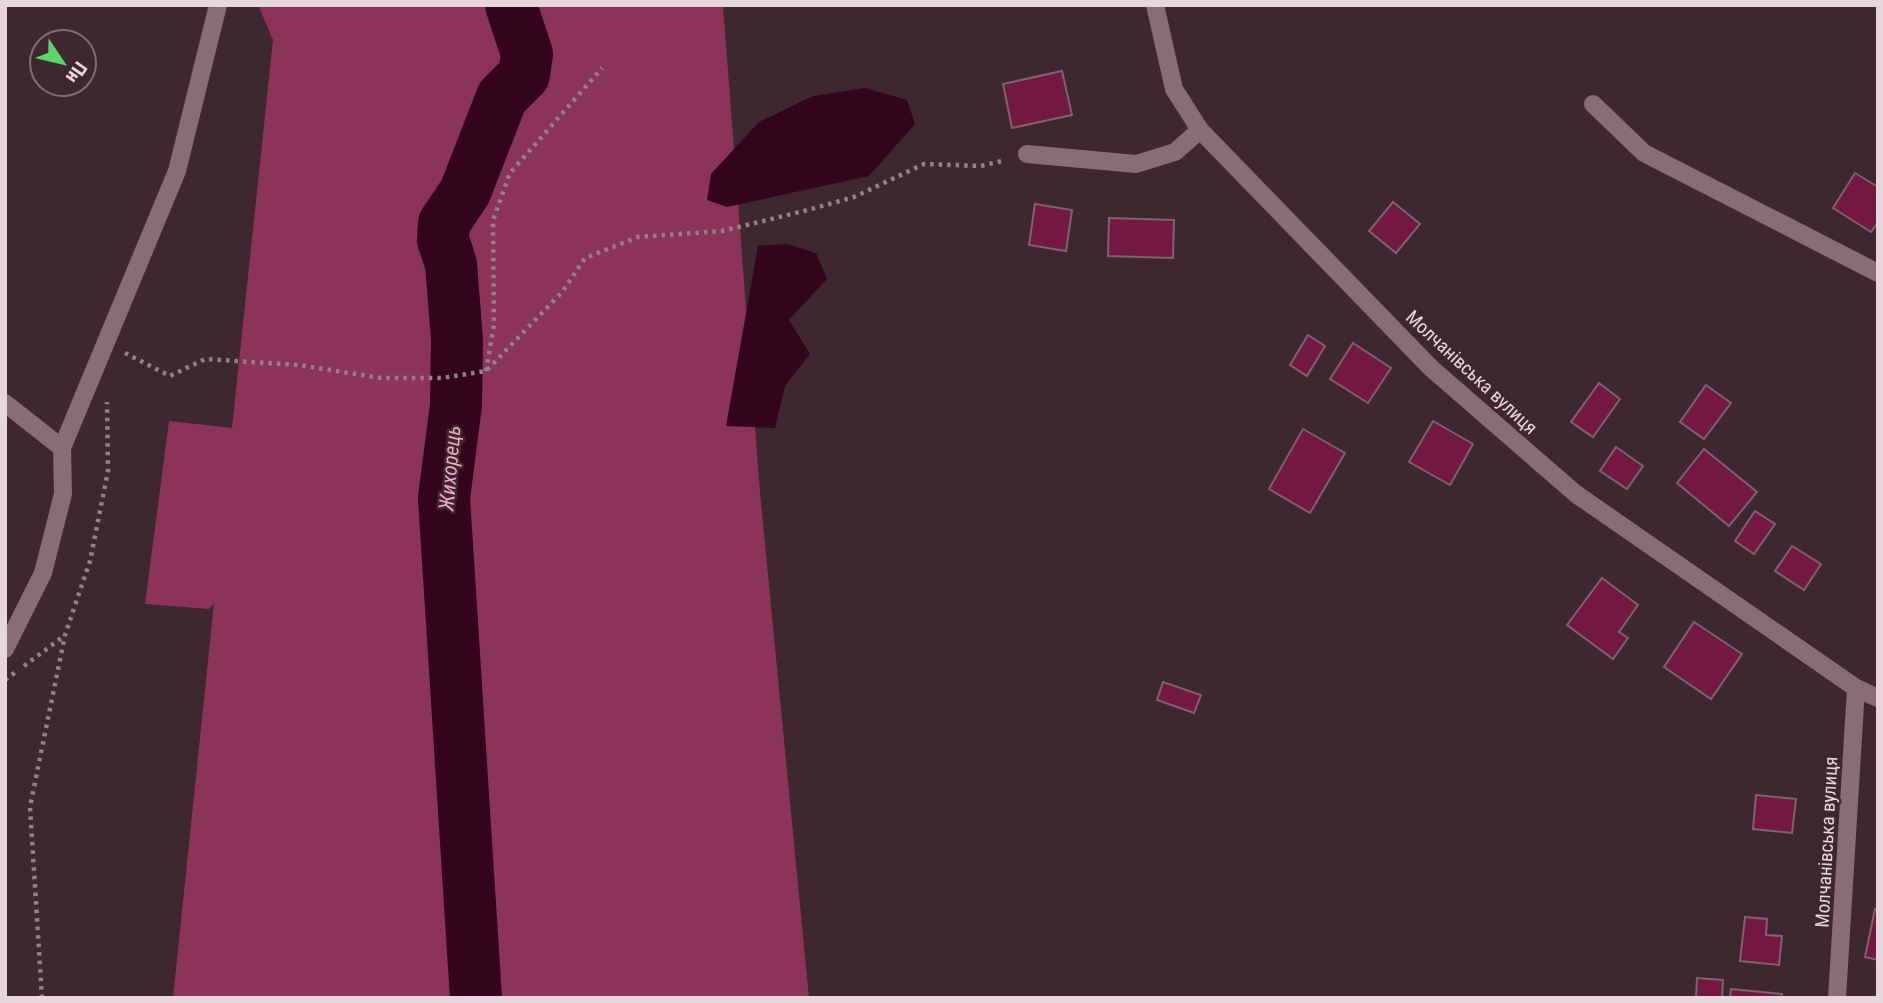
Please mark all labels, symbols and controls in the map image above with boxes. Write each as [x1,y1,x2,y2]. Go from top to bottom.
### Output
north arrow [28,28,98,98]
text: Пн [61,57,92,88]
street label: Молчанівська вулиця [1401,306,1542,439]
water label: Жихорець [434,424,466,513]
street label: Молчанівська вулиця [1811,756,1842,928]

